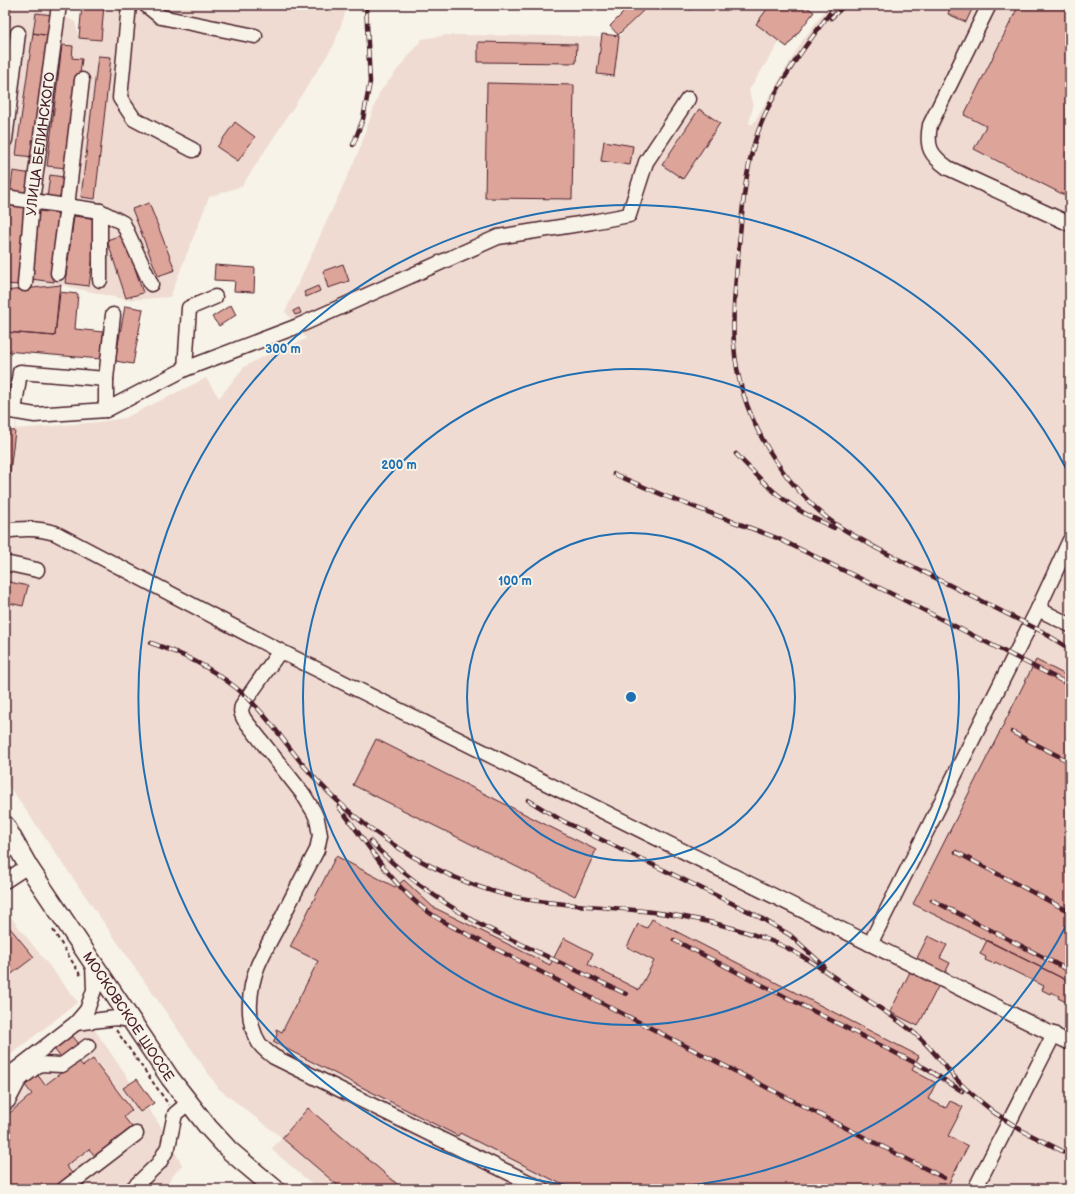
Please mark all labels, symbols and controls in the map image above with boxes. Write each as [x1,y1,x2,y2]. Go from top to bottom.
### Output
street label: УЛИЦА БЕЛИНСКОГО [23,71,59,217]
text: 300 m [265,342,301,357]
text: 200 m [381,458,417,473]
text: 100 m [498,574,532,589]
centre of rings [624,690,638,704]
street label: МОСКОВСКОЕ ШОССЕ [79,949,178,1084]

